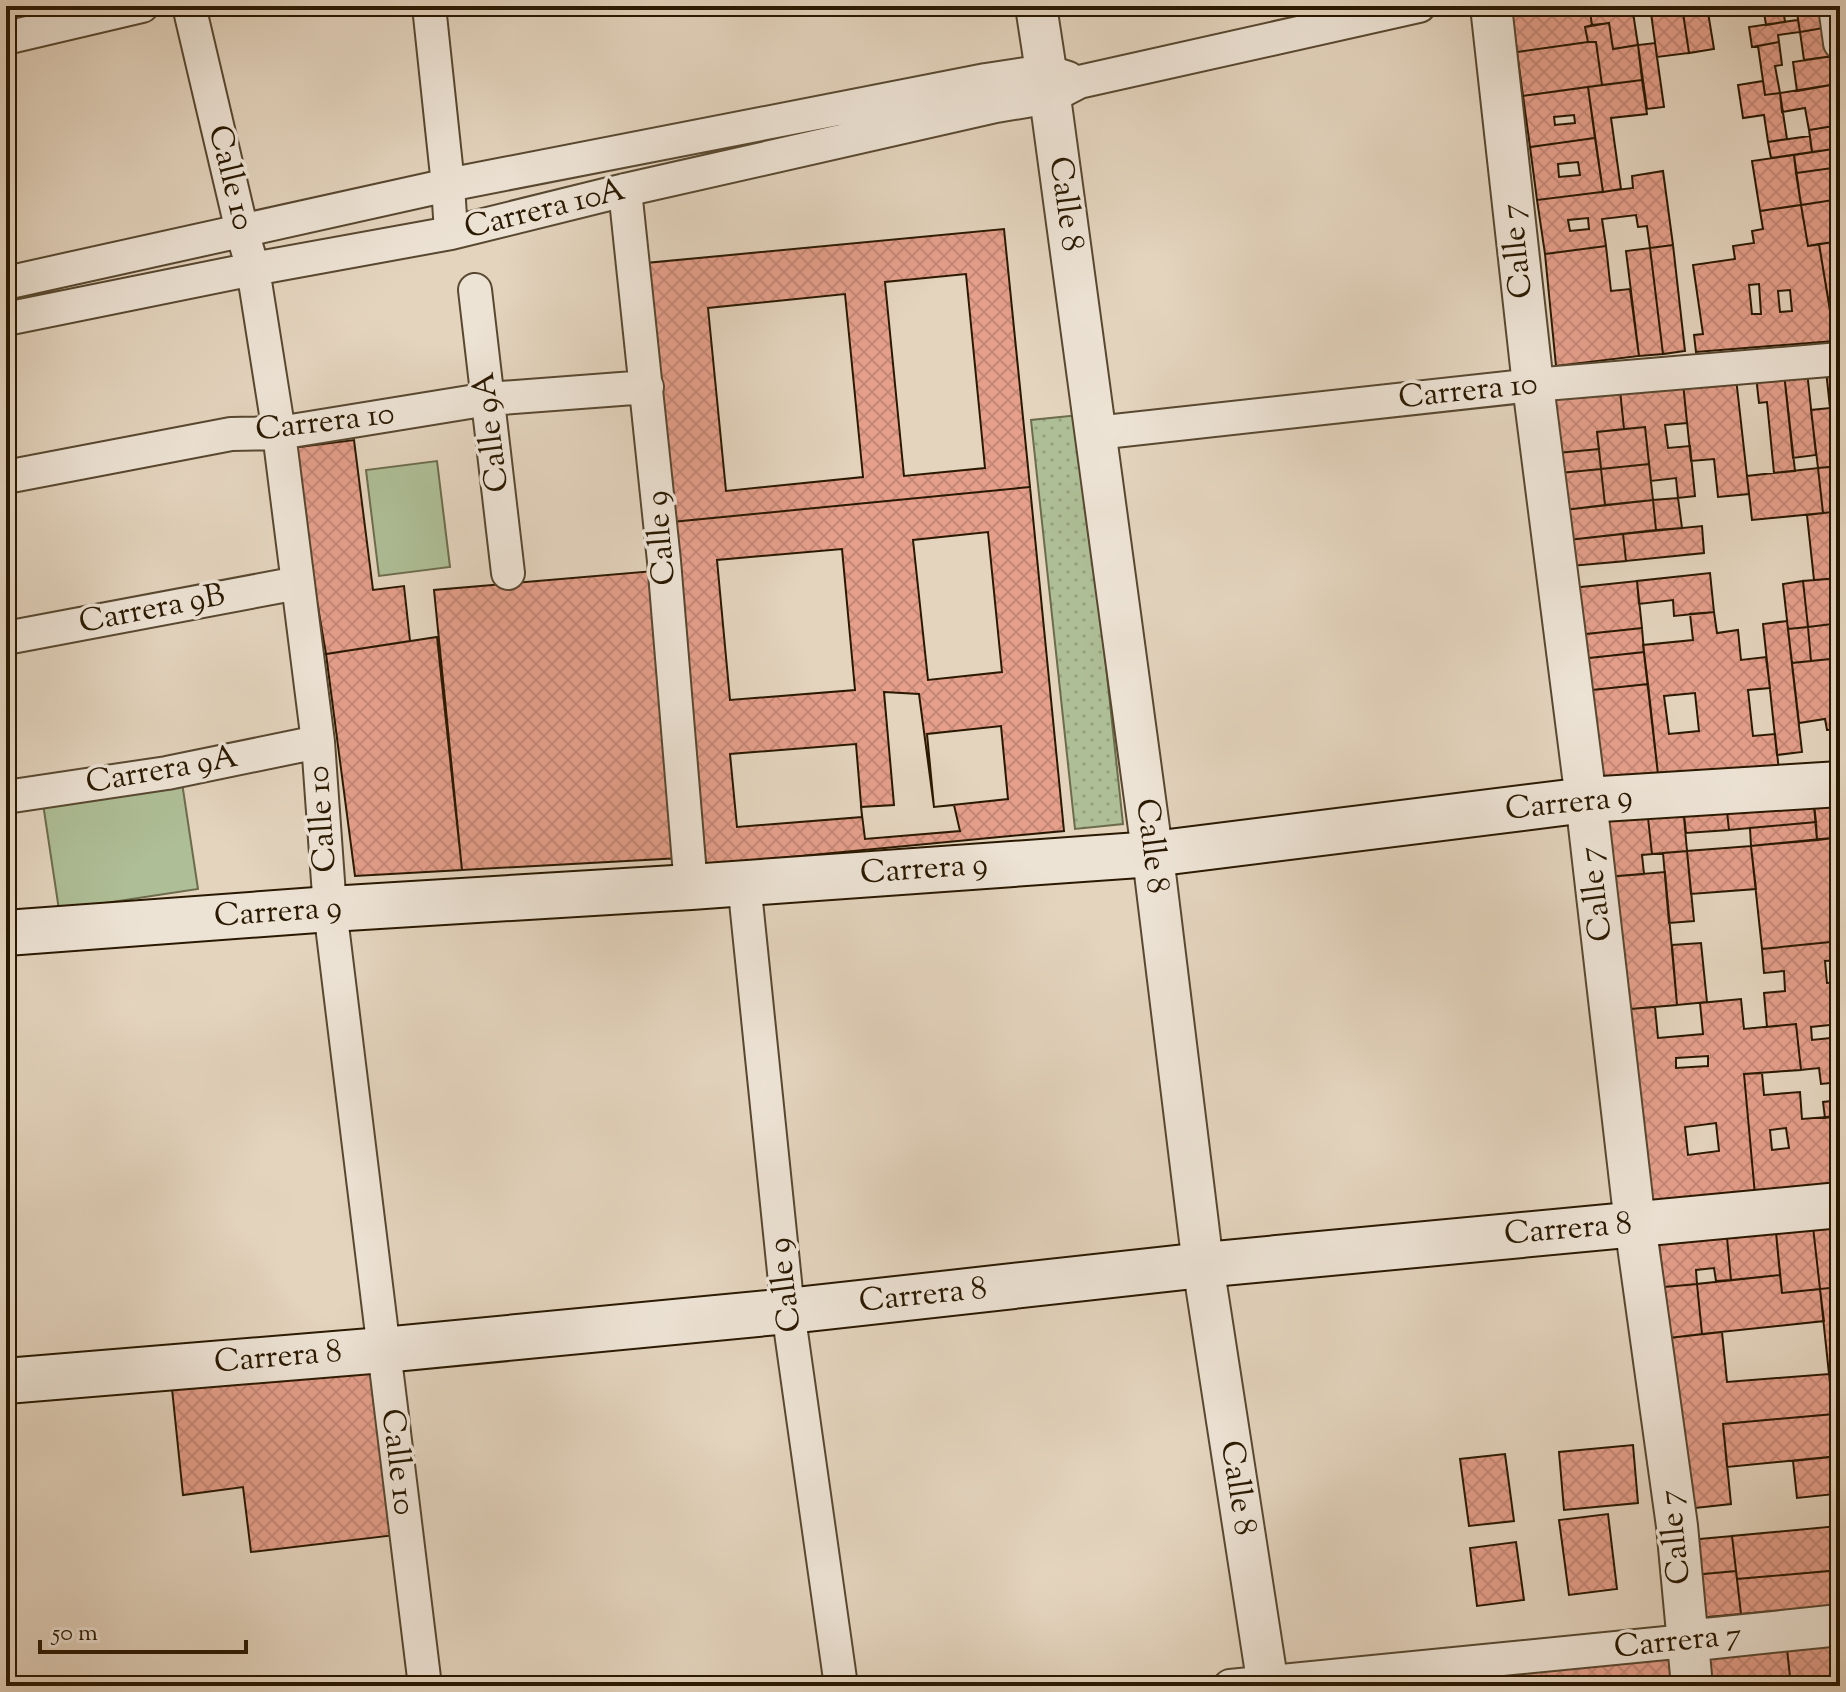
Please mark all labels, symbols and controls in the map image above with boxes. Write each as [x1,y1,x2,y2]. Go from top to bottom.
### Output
street label: Calle 10 [195,121,265,235]
street label: Calle 8 [1036,154,1094,254]
street label: Carrera 10A [460,168,630,252]
street label: Calle 7 [1490,201,1546,301]
street label: Carrera 10 [1396,362,1540,422]
street label: Calle 9A [462,369,522,495]
street label: Carrera 10 [253,392,397,454]
street label: Calle 9 [635,489,689,587]
street label: Carrera 9B [75,573,229,647]
street label: Carrera 9A [82,735,242,807]
street label: Calle 10 [296,764,350,874]
street label: Carrera 9 [1503,774,1635,834]
street label: Calle 8 [1122,796,1180,896]
street label: Carrera 9 [859,843,989,897]
street label: Calle 7 [1568,844,1626,944]
street label: Carrera 9 [213,886,343,940]
street label: Carrera 8 [1502,1202,1634,1258]
street label: Calle 9 [757,1235,815,1335]
street label: Carrera 8 [857,1266,989,1326]
street label: Carrera 8 [212,1330,344,1386]
street label: Calle 10 [368,1406,426,1518]
street label: Calle 8 [1207,1437,1267,1539]
street label: Calle 7 [1648,1487,1704,1587]
scale bar [40,1604,246,1654]
street label: Carrera 7 [1612,1612,1744,1672]
text: 50 m [50,1617,98,1651]

